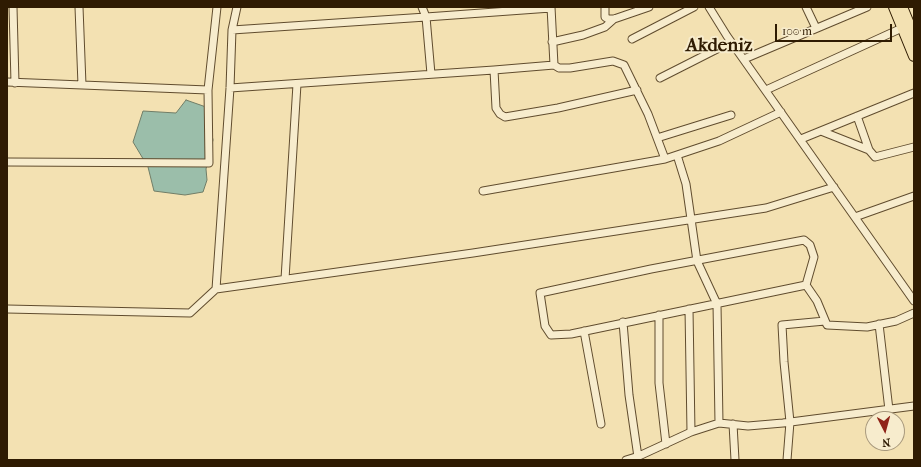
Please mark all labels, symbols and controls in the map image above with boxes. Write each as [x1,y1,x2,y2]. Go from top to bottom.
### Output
scale bar [777,16,894,42]
text: 100 m [782,24,812,38]
district label: Akdeniz [686,35,752,57]
north arrow [865,411,905,451]
text: N [881,436,891,449]

